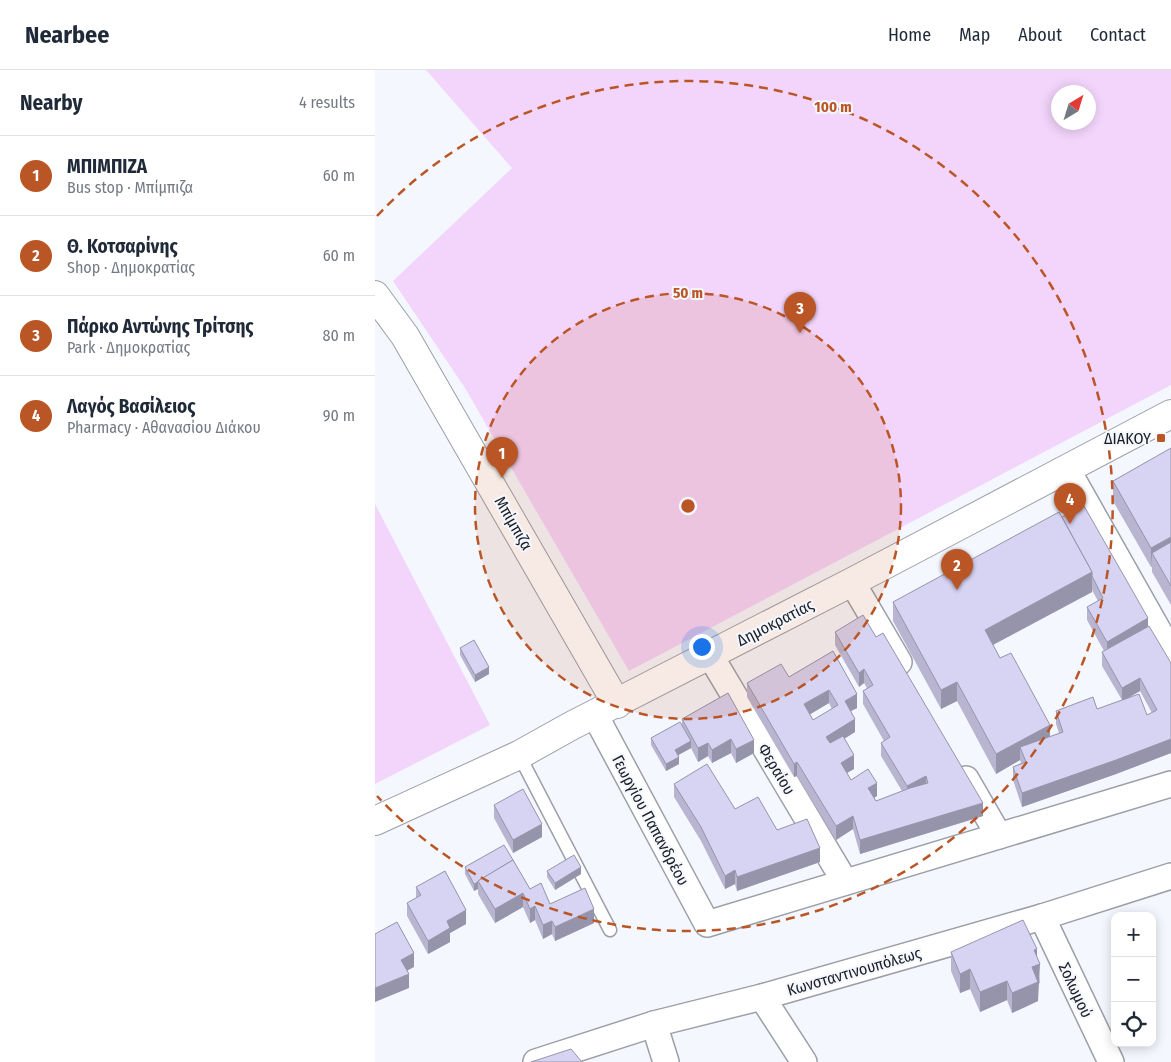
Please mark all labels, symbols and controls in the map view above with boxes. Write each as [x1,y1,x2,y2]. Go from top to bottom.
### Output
text: Nearbee [25,21,109,49]
text: Home [888,24,931,46]
text: Map [959,24,990,46]
text: About [1018,24,1062,46]
text: Contact [1090,24,1146,46]
north arrow [1051,85,1096,130]
text: Nearby [20,90,82,116]
text: 4 results [299,93,355,112]
text: 100 m [814,98,852,116]
text: ΜΠΙΜΠΙΖΑ [67,155,147,178]
text: 1 [33,166,39,185]
text: 60 m [323,166,355,185]
text: Bus stop · Μπίμπιζα [67,178,193,197]
text: Θ. Κοτσαρίνης [67,235,178,258]
text: 2 [32,246,40,265]
text: 60 m [323,246,355,265]
text: Shop · Δημοκρατίας [67,258,195,277]
text: 50 m [673,284,703,302]
pin: 3 [784,292,816,333]
text: Πάρκο Αντώνης Τρίτσης [67,315,254,338]
text: 3 [32,326,40,345]
text: 80 m [323,326,355,345]
text: Park · Δημοκρατίας [67,338,190,357]
text: Λαγός Βασίλειος [67,395,195,418]
text: 4 [32,406,40,425]
text: 90 m [323,406,355,425]
text: Pharmacy · Αθανασίου Διάκου [67,418,261,437]
place label: ΔΙΑΚΟΥ [1104,429,1151,448]
marker: ΔΙΑΚΟΥ [1155,432,1167,444]
pin: 1 [486,437,518,478]
pin: 4 [1054,483,1086,524]
street label: Μπίμπιζα [491,493,536,553]
centre of rings [679,497,697,515]
pin: 2 [941,549,973,590]
street label: Δημοκρατίας [734,595,817,650]
your location [689,634,715,660]
street label: Φεραίου [754,740,799,798]
street label: Γεωργίου Παπανδρέου [608,752,693,889]
map controls [1111,912,1156,1047]
button: + [1111,912,1156,957]
street label: Κωνσταντινουπόλεως [785,943,924,1000]
button: − [1111,957,1156,1002]
street label: Σολωμού [1055,960,1096,1021]
button: locate [1111,1002,1156,1047]

